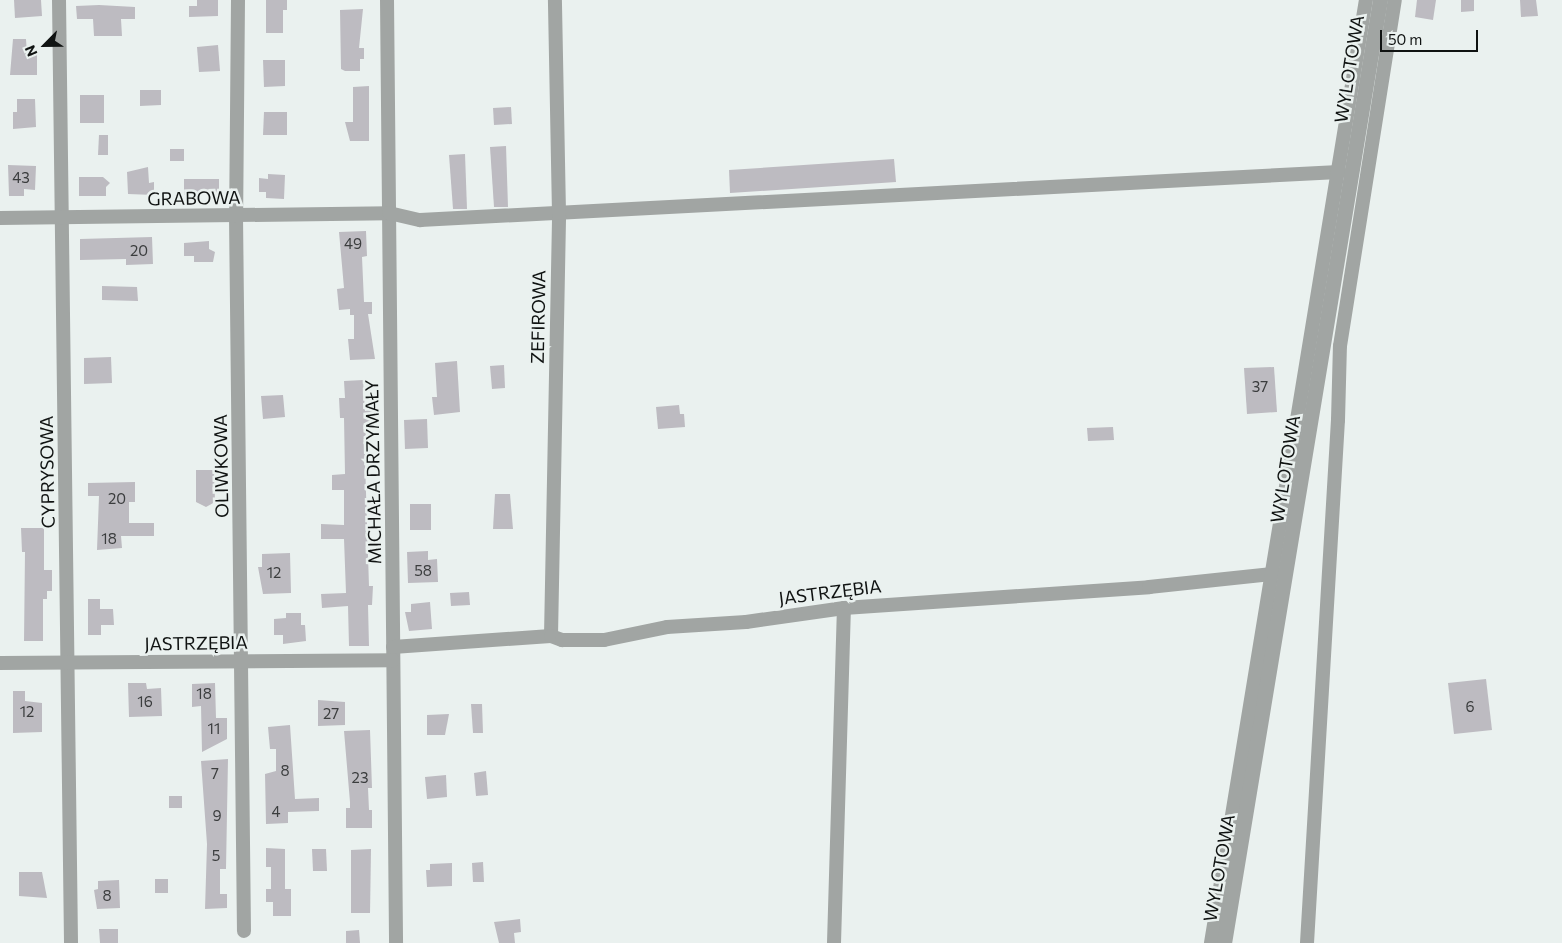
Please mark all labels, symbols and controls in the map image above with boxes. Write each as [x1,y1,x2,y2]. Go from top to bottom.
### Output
street label: WYLOTOWA [1330,14,1368,124]
north arrow [20,20,70,70]
scale bar [1382,20,1480,52]
text: 50 m [1388,30,1422,48]
text: N [21,43,41,59]
house number: 43 [12,169,30,187]
street label: GRABOWA [147,186,241,210]
house number: 49 [344,235,362,253]
house number: 20 [130,242,148,260]
street label: ZEFIROWA [526,270,550,364]
house number: 37 [1252,378,1268,396]
street label: MICHAŁA DRZYMAŁY [361,379,385,565]
street label: OLIWKOWA [209,414,233,518]
street label: WYLOTOWA [1266,414,1304,524]
street label: CYPRYSOWA [35,416,59,528]
house number: 20 [108,490,126,508]
house number: 18 [101,530,117,548]
house number: 58 [414,562,432,580]
house number: 12 [267,564,281,582]
street label: JASTRZĘBIA [777,575,883,609]
street label: JASTRZĘBIA [144,631,248,655]
house number: 18 [196,685,212,703]
house number: 16 [137,693,153,711]
house number: 6 [1465,698,1475,716]
house number: 12 [20,703,34,721]
house number: 27 [323,705,339,723]
house number: 11 [208,720,220,738]
house number: 8 [280,762,290,780]
house number: 7 [211,765,219,783]
house number: 23 [352,769,368,787]
house number: 4 [272,803,280,821]
house number: 9 [212,807,222,825]
street label: WYLOTOWA [1199,812,1239,924]
house number: 5 [212,847,220,865]
house number: 8 [102,887,112,905]

